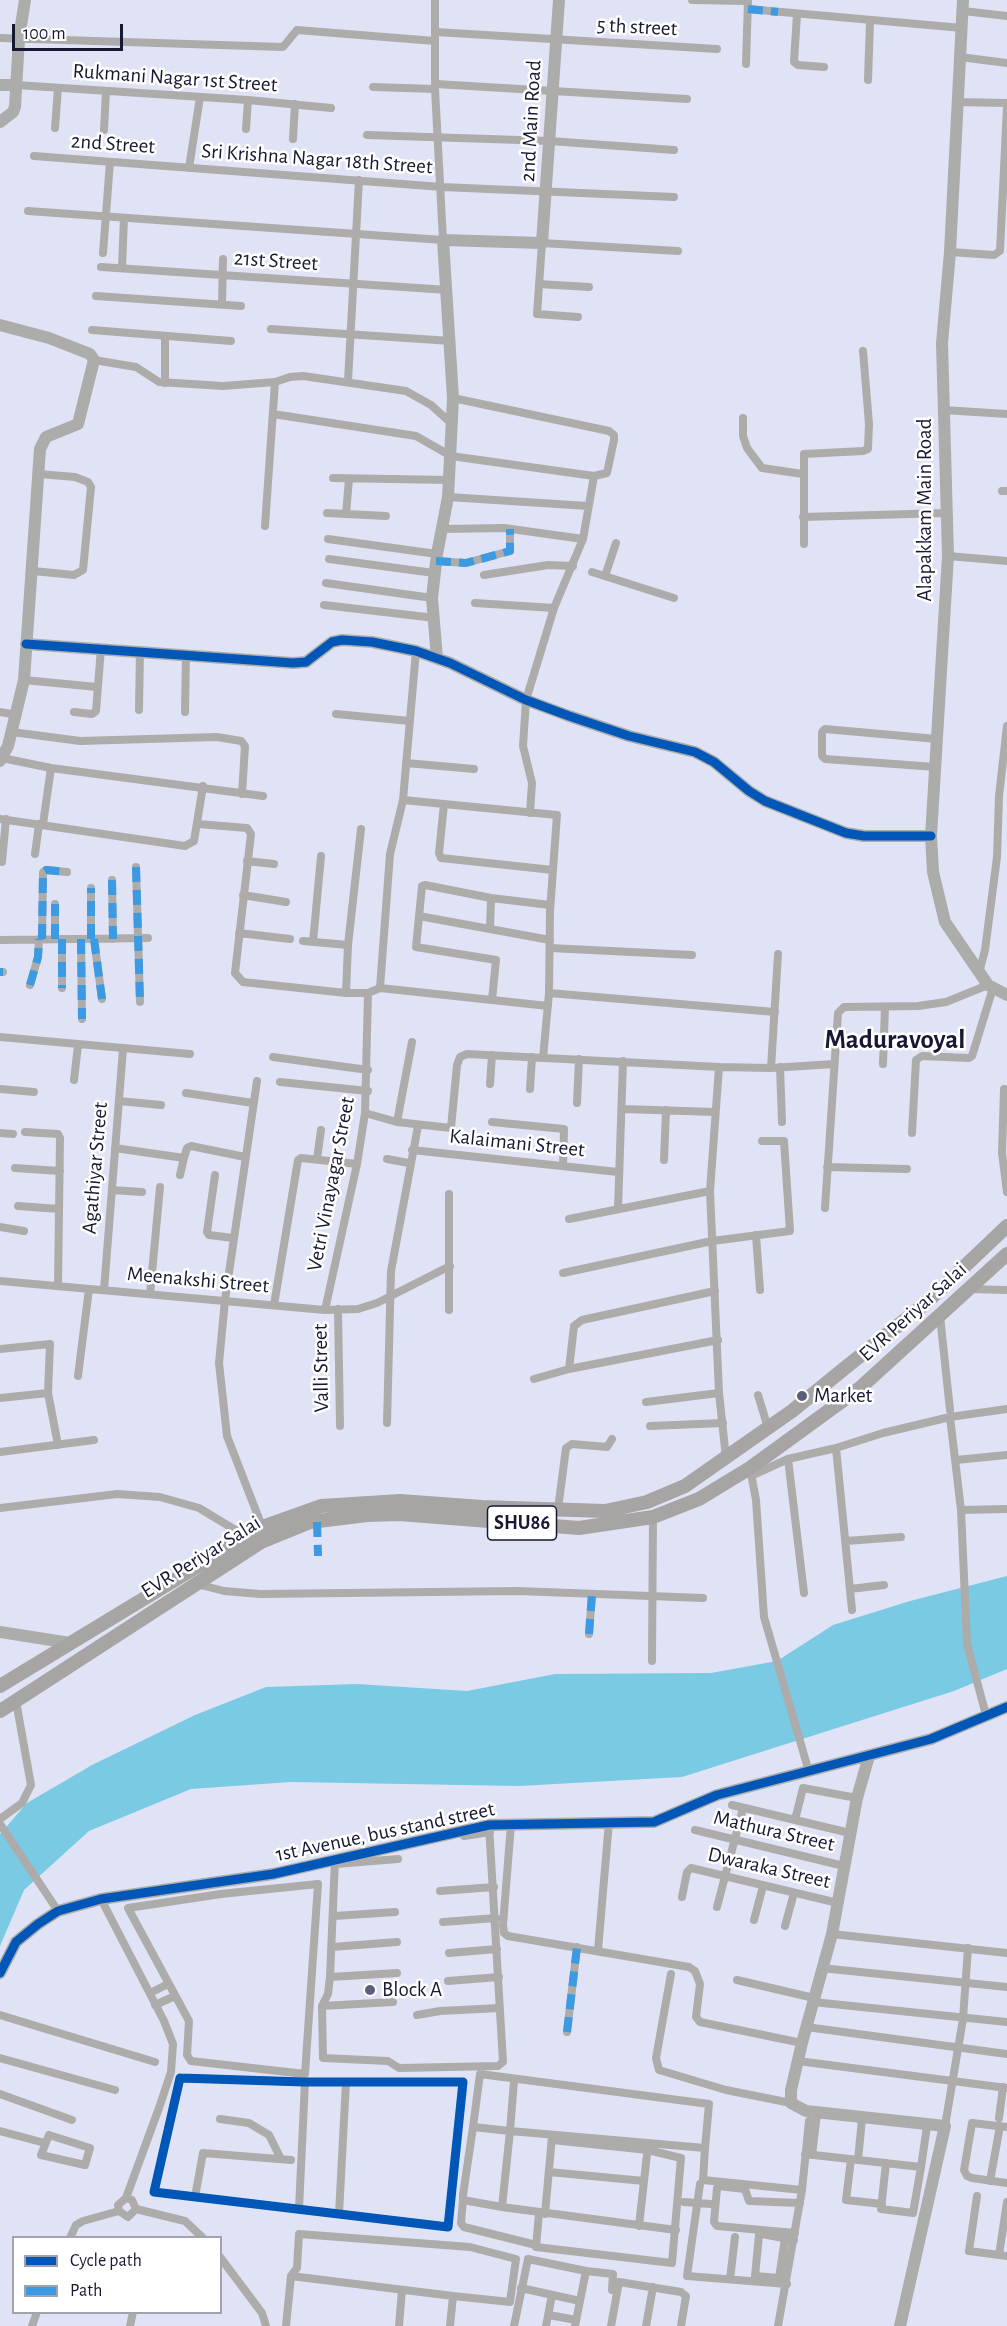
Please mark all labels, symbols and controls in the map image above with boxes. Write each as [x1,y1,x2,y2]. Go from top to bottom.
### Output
scale bar [15,12,126,50]
street label: 5 th street [596,12,678,42]
text: 100 m [23,25,66,43]
street label: Rukmani Nagar 1st Street [72,58,278,98]
street label: 2nd Main Road [515,59,547,183]
street label: 2nd Street [70,128,156,160]
street label: Sri Krishna Nagar 18th Street [201,138,433,180]
street label: 21st Street [233,245,319,277]
street label: Alapakkam Main Road [912,418,938,602]
district label: Maduravoyal [825,1024,965,1056]
street label: Vetri Vinayagar Street [302,1095,360,1273]
street label: Agathiyar Street [77,1101,113,1235]
street label: Kalaimani Street [448,1123,586,1163]
street label: EVR Periyar Salai [854,1257,972,1367]
street label: Meenakshi Street [126,1261,270,1299]
street label: Valli Street [308,1323,334,1413]
place label: Market [814,1383,872,1409]
marker: Market [795,1389,809,1403]
road number: SHU86 [488,1506,556,1540]
street label: EVR Periyar Salai [137,1510,265,1604]
street label: 1st Avenue, bus stand street [273,1796,497,1868]
street label: Mathura Street [711,1805,837,1857]
street label: Dwaraka Street [705,1842,833,1894]
place label: Block A [382,1977,442,2003]
marker: Block A [363,1983,377,1997]
legend [12,2236,222,2314]
text: Cycle path [70,2252,142,2270]
text: Path [70,2282,102,2300]

